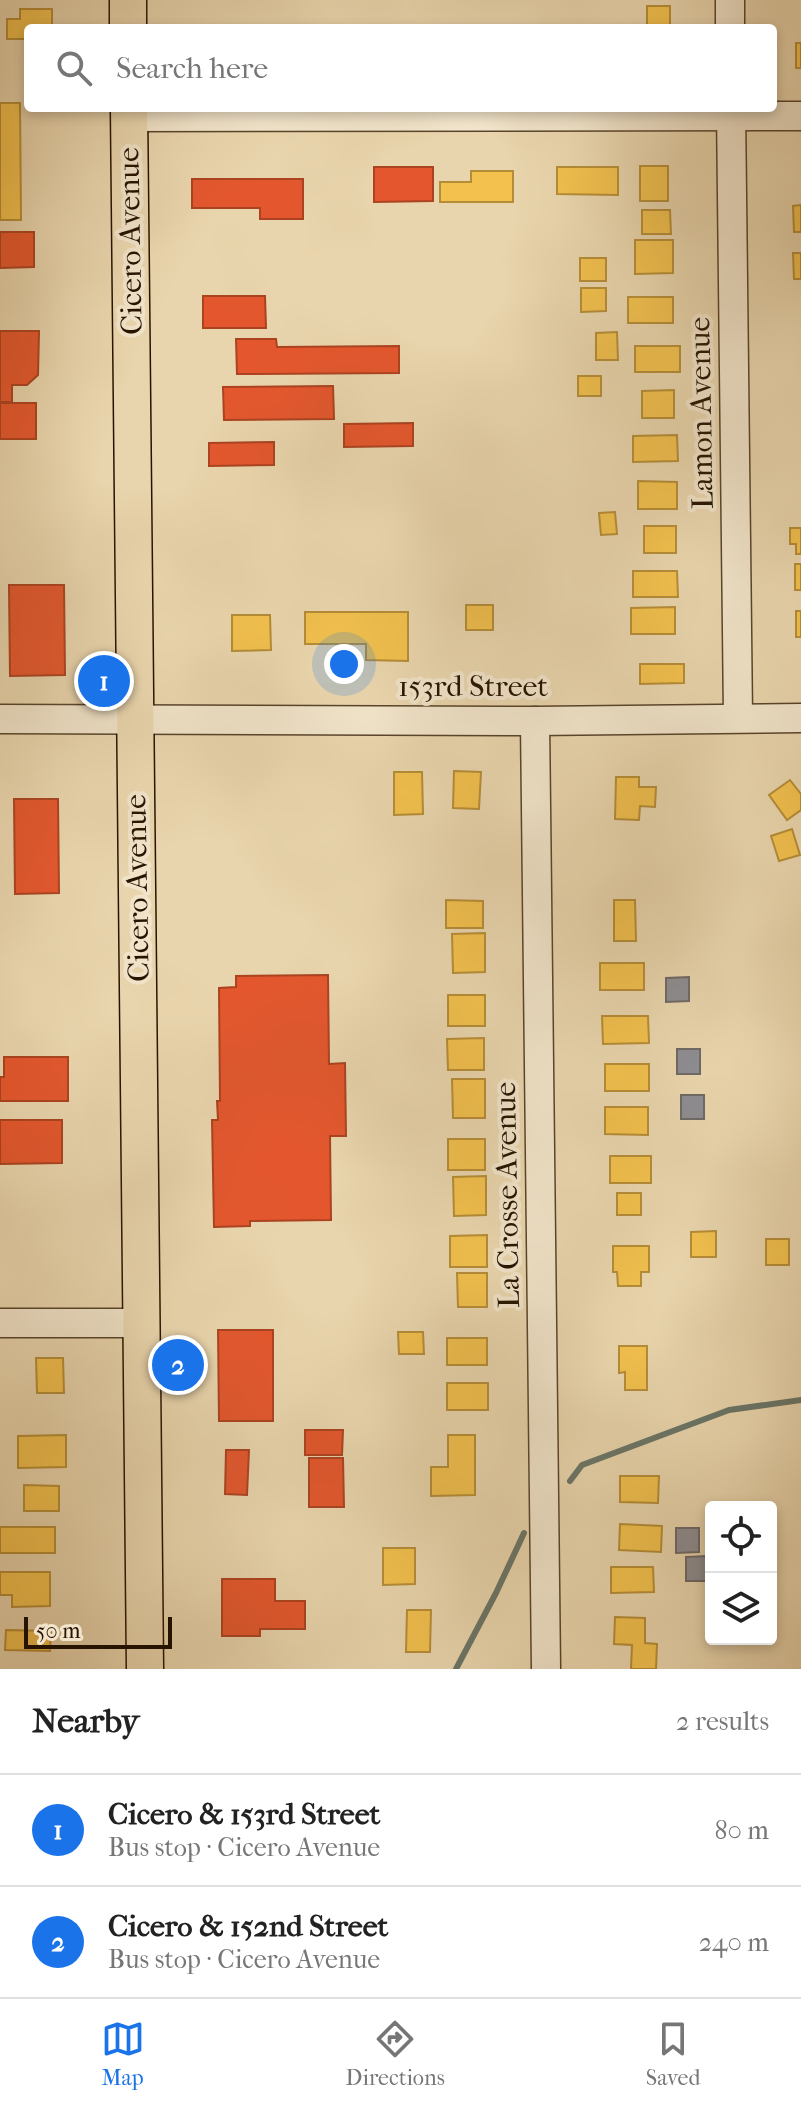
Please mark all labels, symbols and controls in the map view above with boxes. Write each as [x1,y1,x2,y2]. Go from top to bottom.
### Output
search box [24,24,777,112]
icon: search [52,46,96,90]
text: Search here [116,51,268,86]
street label: Cicero Avenue [111,147,150,335]
street label: Lamon Avenue [682,316,721,510]
your location [324,644,364,684]
pin: 1 [78,651,130,711]
street label: 153rd Street [398,669,548,704]
street label: Cicero Avenue [118,794,157,982]
street label: La Crosse Avenue [488,1081,527,1309]
pin: 2 [152,1335,204,1395]
map controls [705,1501,777,1645]
button: locate [705,1501,777,1573]
button: layers [705,1573,777,1645]
scale bar [24,1613,172,1649]
text: 50 m [36,1618,81,1644]
text: Nearby [32,1701,139,1741]
text: 2 results [676,1706,769,1737]
text: Cicero & 153rd Street [108,1797,380,1832]
text: 1 [53,1815,63,1846]
text: 80 m [714,1815,769,1846]
text: Bus stop · Cicero Avenue [108,1832,380,1863]
text: Cicero & 152nd Street [108,1909,388,1944]
text: 2 [51,1927,65,1958]
text: 240 m [699,1927,769,1958]
text: Bus stop · Cicero Avenue [108,1944,380,1975]
tab: Map [101,2017,145,2091]
tab: Directions [346,2017,445,2091]
tab: Saved [646,2017,700,2091]

